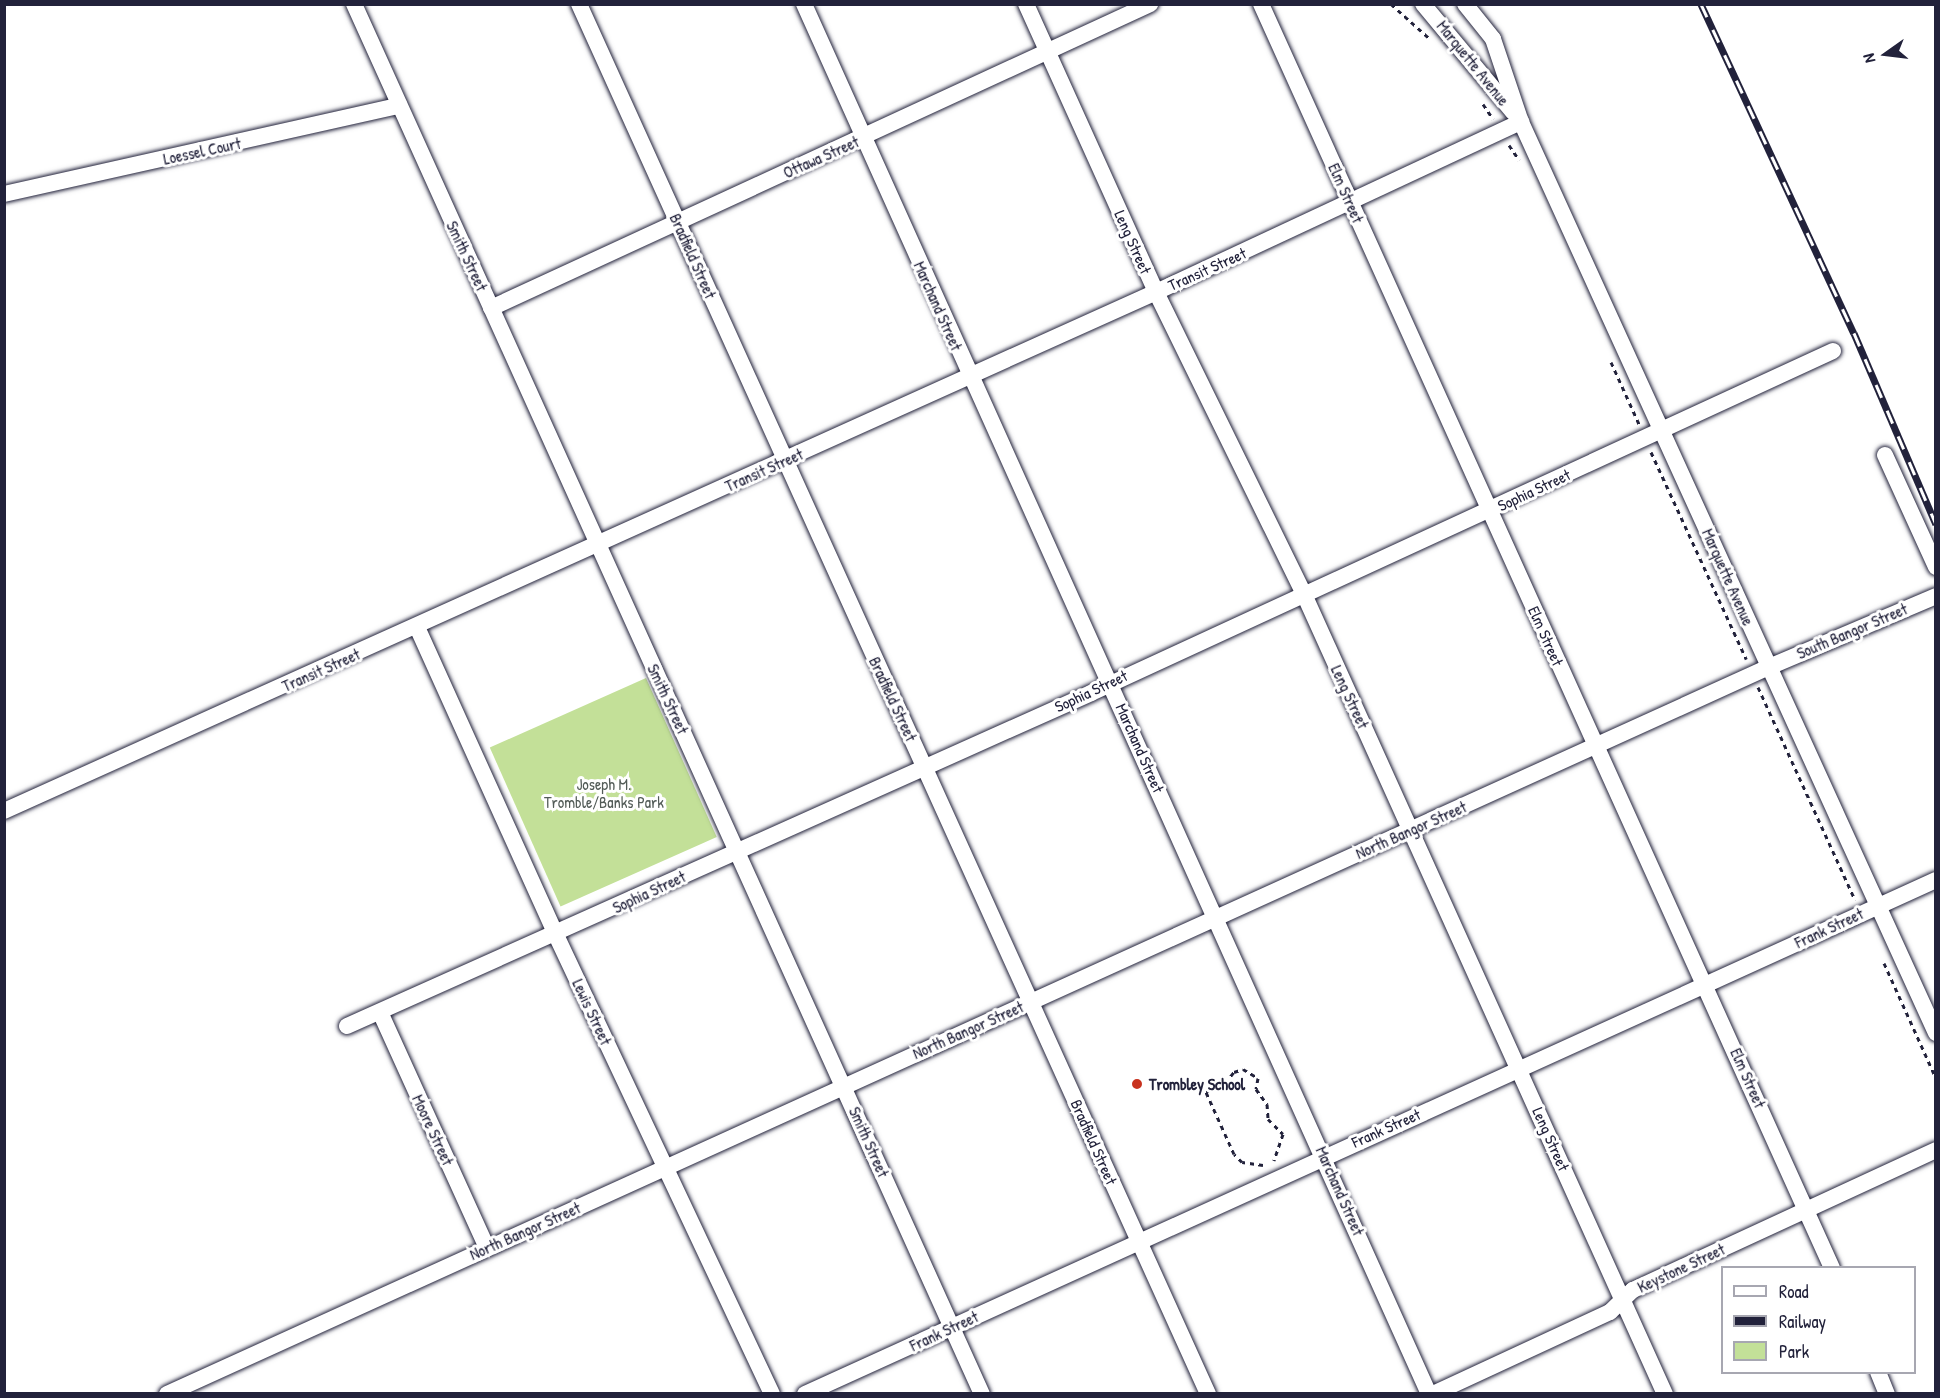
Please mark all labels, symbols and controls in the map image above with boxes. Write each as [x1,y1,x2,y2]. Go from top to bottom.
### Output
street label: Marquette Avenue [1433,17,1513,109]
north arrow [1856,24,1916,84]
text: N [1857,52,1880,65]
street label: Ottawa Street [780,132,862,182]
street label: Loessel Court [162,133,242,169]
street label: Elm Street [1324,160,1368,226]
street label: Leng Street [1110,207,1156,277]
street label: Bradfield Street [666,211,720,301]
street label: Smith Street [442,218,492,294]
street label: Transit Street [1165,243,1249,295]
street label: Marchand Street [910,258,966,354]
street label: Transit Street [722,444,806,496]
street label: Sophia Street [1495,465,1573,515]
street label: Marquette Avenue [1698,526,1758,628]
street label: South Bangor Street [1794,599,1910,663]
street label: Elm Street [1524,603,1568,669]
street label: Transit Street [279,644,363,696]
street label: Bradfield Street [865,654,921,744]
street label: Smith Street [643,661,693,737]
street label: Leng Street [1327,662,1373,732]
street label: Sophia Street [1052,666,1130,716]
street label: Marchand Street [1112,700,1168,796]
park label: Joseph M. Tromble/Banks Park [544,774,664,812]
street label: North Bangor Street [1353,797,1469,863]
street label: Sophia Street [610,867,688,917]
street label: Frank Street [1792,904,1866,952]
street label: Lewis Street [568,976,616,1048]
street label: North Bangor Street [910,997,1026,1063]
street label: Elm Street [1726,1045,1770,1111]
place label: Trombley School [1149,1074,1245,1094]
marker: Trombley School [1130,1077,1144,1091]
street label: Moore Street [408,1092,458,1168]
street label: Bradfield Street [1067,1097,1121,1187]
street label: Smith Street [845,1104,893,1180]
street label: Frank Street [1349,1104,1423,1152]
street label: Leng Street [1528,1104,1574,1174]
street label: Marchand Street [1312,1143,1368,1239]
street label: North Bangor Street [467,1198,583,1264]
street label: Keystone Street [1634,1239,1728,1297]
legend [1721,1266,1916,1374]
text: Road [1779,1279,1809,1304]
street label: Frank Street [907,1307,981,1355]
text: Railway [1779,1309,1826,1334]
text: Park [1779,1339,1809,1364]

